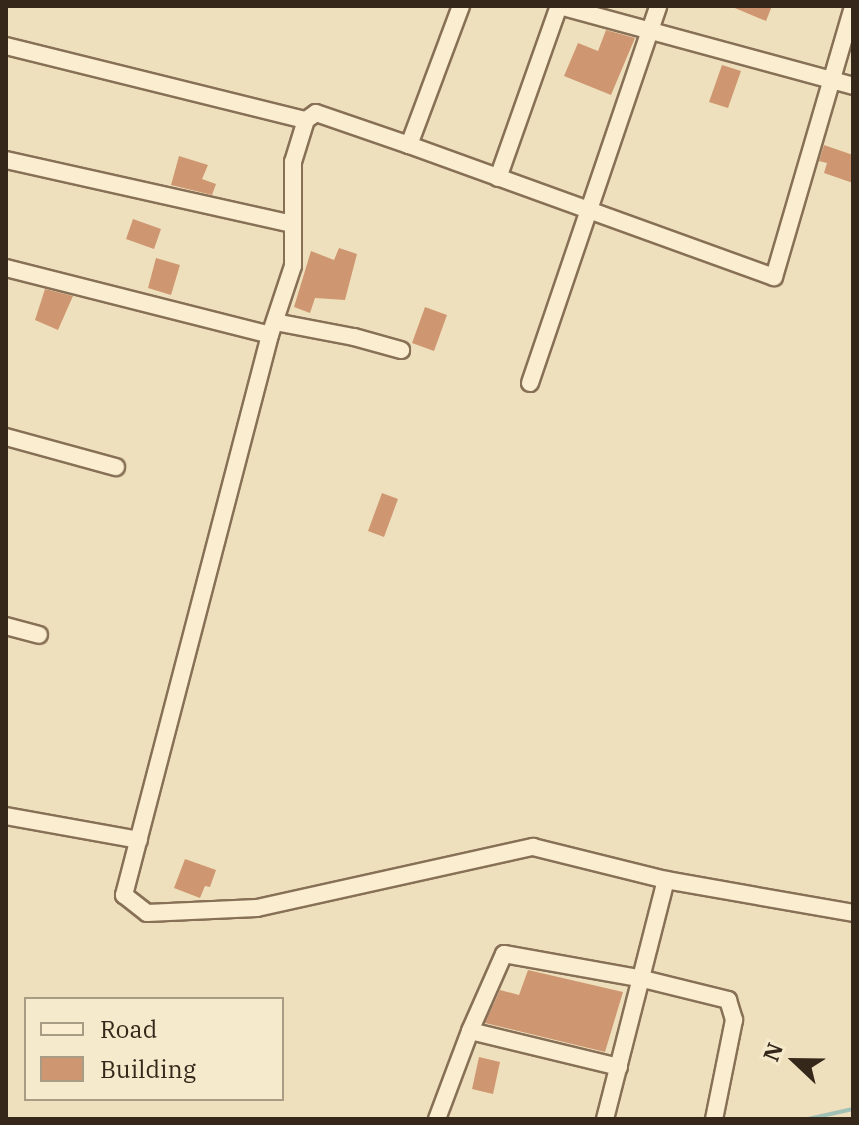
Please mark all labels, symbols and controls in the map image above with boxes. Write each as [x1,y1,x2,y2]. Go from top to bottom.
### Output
legend [24,997,284,1101]
text: Road [100,1013,157,1045]
north arrow [755,1021,835,1101]
text: N [756,1038,789,1065]
text: Building [100,1053,196,1085]

